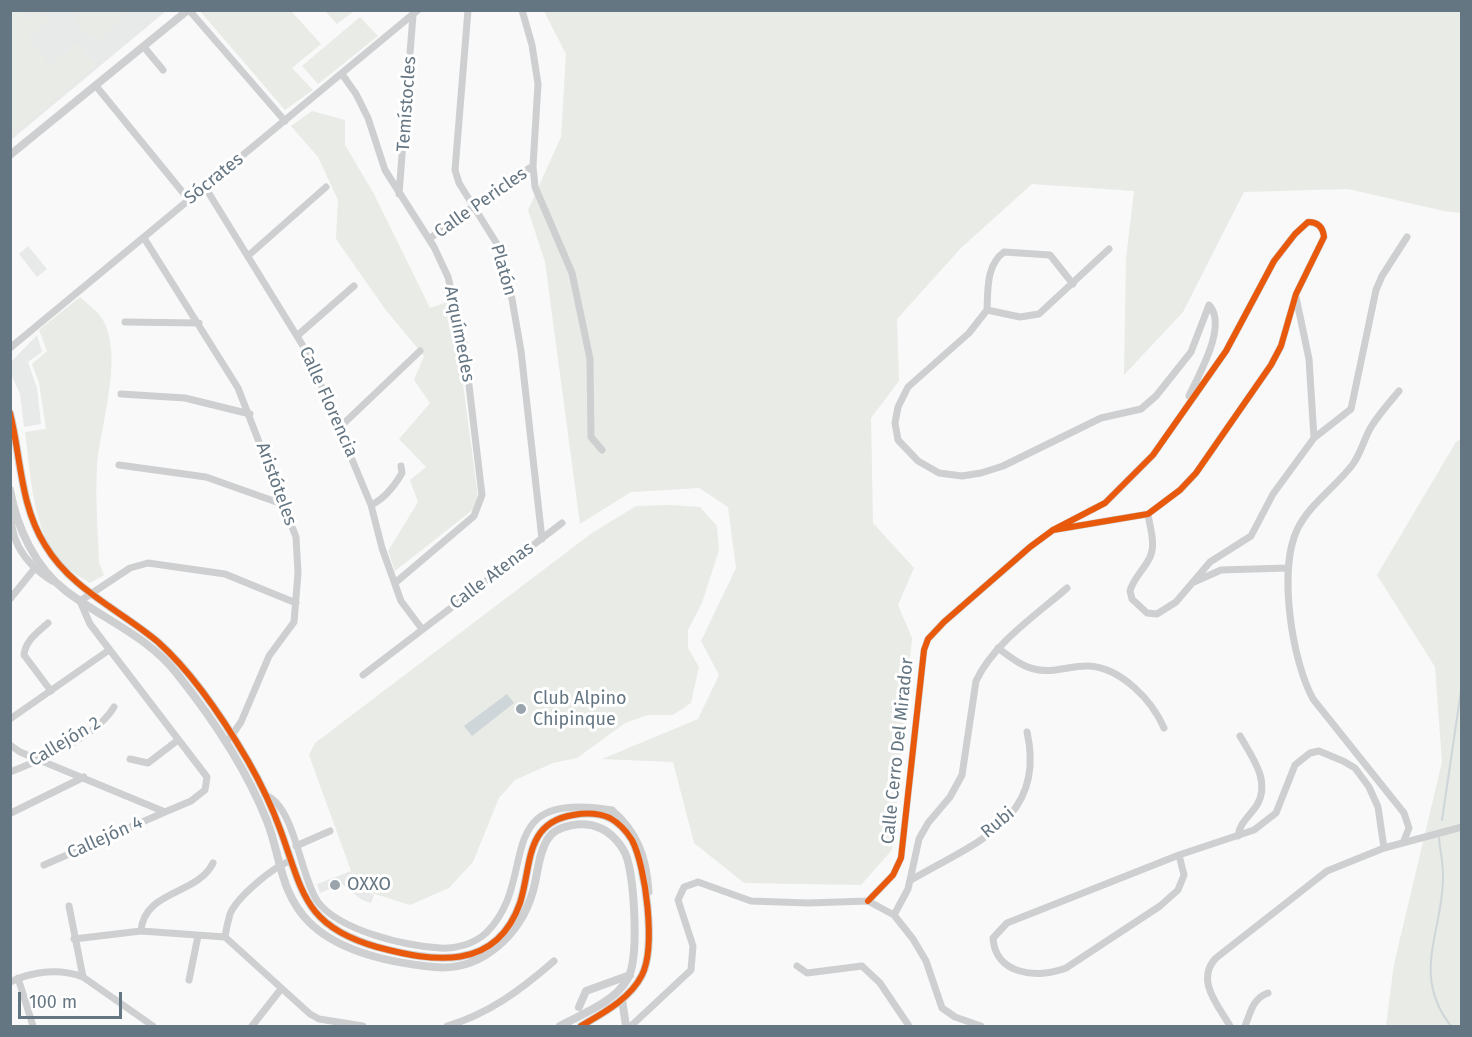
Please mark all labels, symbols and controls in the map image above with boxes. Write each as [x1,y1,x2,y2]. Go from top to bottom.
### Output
street label: Temístocles [393,55,421,153]
street label: Sócrates [180,149,248,209]
street label: Calle Pericles [430,163,532,243]
street label: Platón [485,242,521,298]
street label: Arquímedes [439,284,479,384]
street label: Calle Florencia [294,343,362,461]
street label: Aristóteles [251,439,301,529]
street label: Calle Atenas [446,537,538,615]
street label: Calle Cerro Del Mirador [877,657,919,845]
place label: Club Alpino Chipinque [533,688,627,730]
marker: Club Alpino Chipinque [514,702,528,716]
street label: Callejón 2 [25,712,105,772]
street label: Rubi [977,803,1019,843]
street label: Callejón 4 [64,812,146,864]
place label: OXXO [347,874,391,896]
marker: OXXO [328,878,342,892]
scale bar [21,980,124,1018]
text: 100 m [29,991,77,1013]

